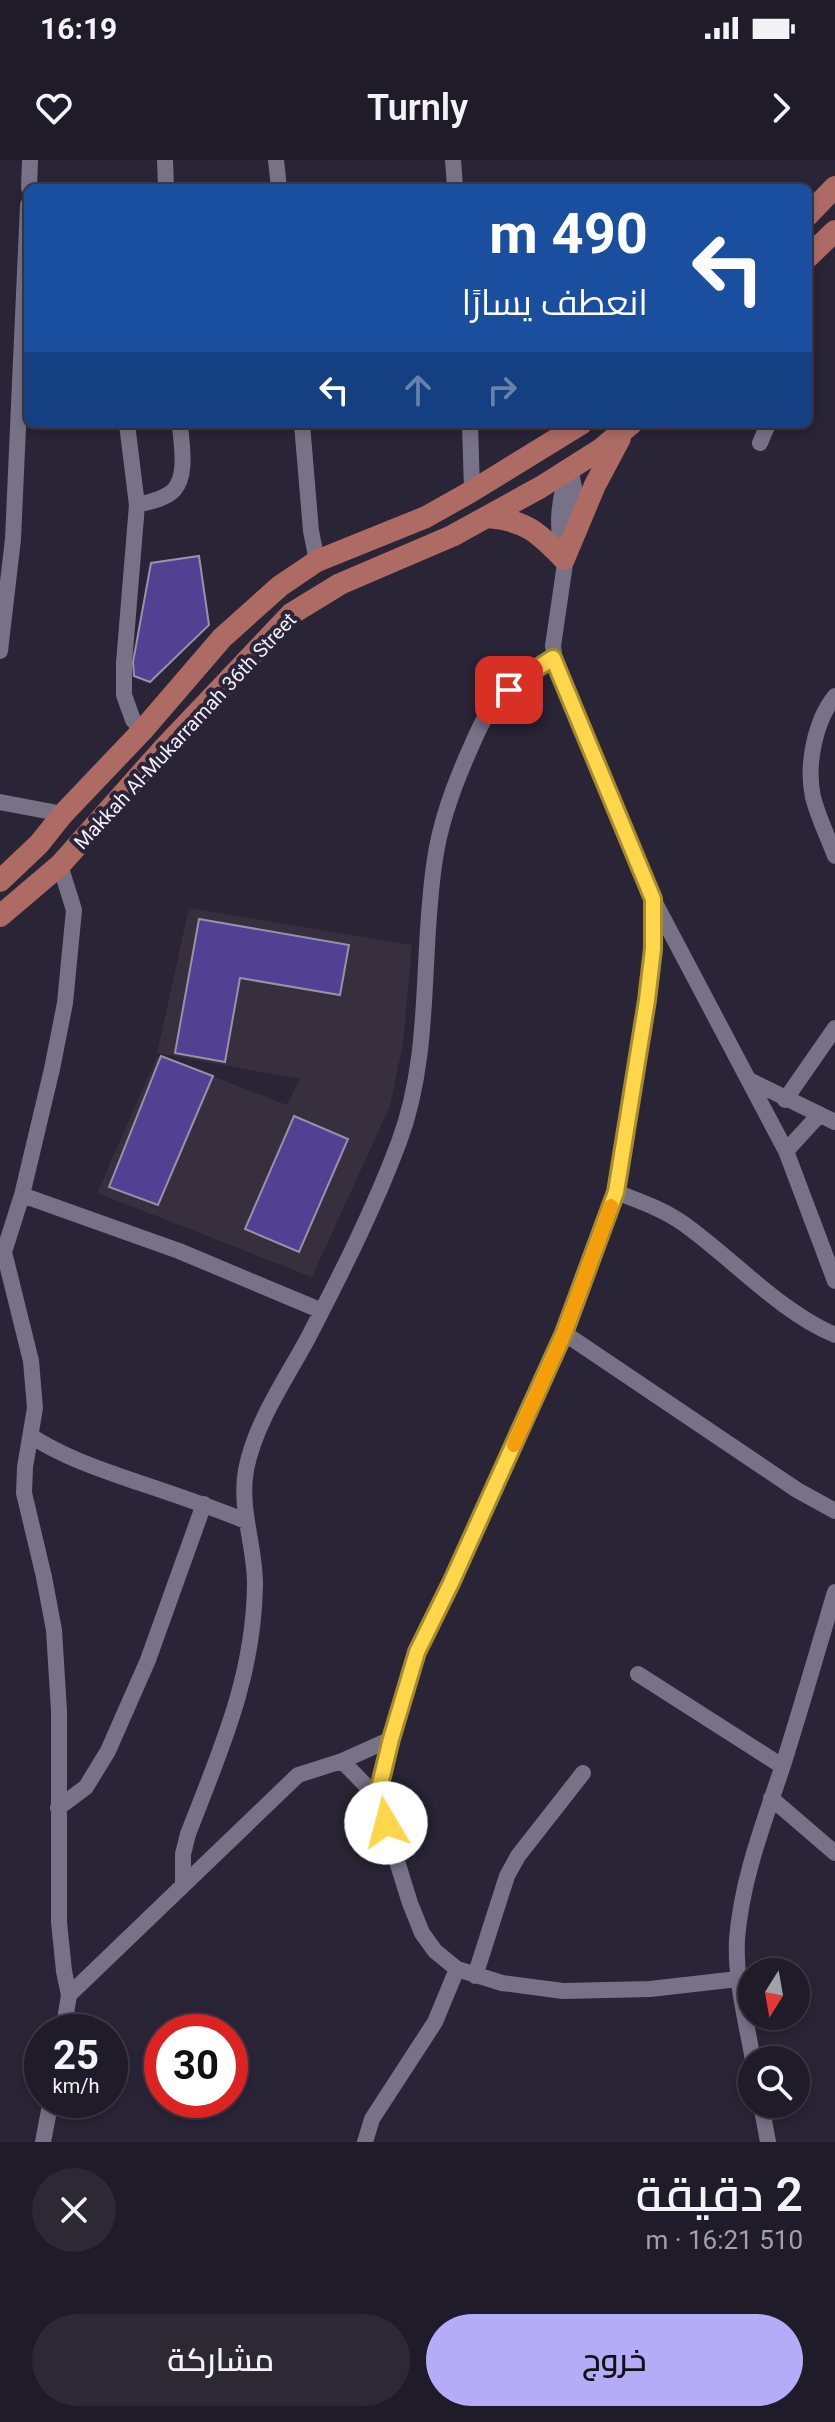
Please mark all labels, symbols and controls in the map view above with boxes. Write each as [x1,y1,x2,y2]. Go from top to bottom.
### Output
text: 16:19 [40,11,117,46]
icon: heart [32,86,76,130]
icon: forward [759,86,803,130]
text: Turnly [367,87,468,129]
text: 490 m [489,201,648,267]
icon: left [676,216,780,320]
text: انعطف يسارًا [462,282,648,324]
icon: left [312,368,356,412]
icon: ahead [396,368,440,412]
icon: right [480,368,524,412]
street label: Makkah Al-Mukarramah 36th Street [69,608,301,854]
pin [475,656,543,724]
icon: arrive [487,668,531,712]
position arrow [344,1781,428,1865]
north arrow [738,1958,810,2030]
map controls [738,1958,810,2118]
speed limit sign: 30 [144,2014,248,2118]
text: 25 [53,2032,99,2079]
button: search [738,2046,810,2118]
text: km/h [53,2074,99,2098]
text: 2 دقيقة [636,2166,803,2223]
button: close [32,2168,116,2252]
text: 510 m · 16:21 [645,2225,803,2255]
button: مشاركة [32,2314,410,2406]
button: خروج [426,2314,803,2406]

